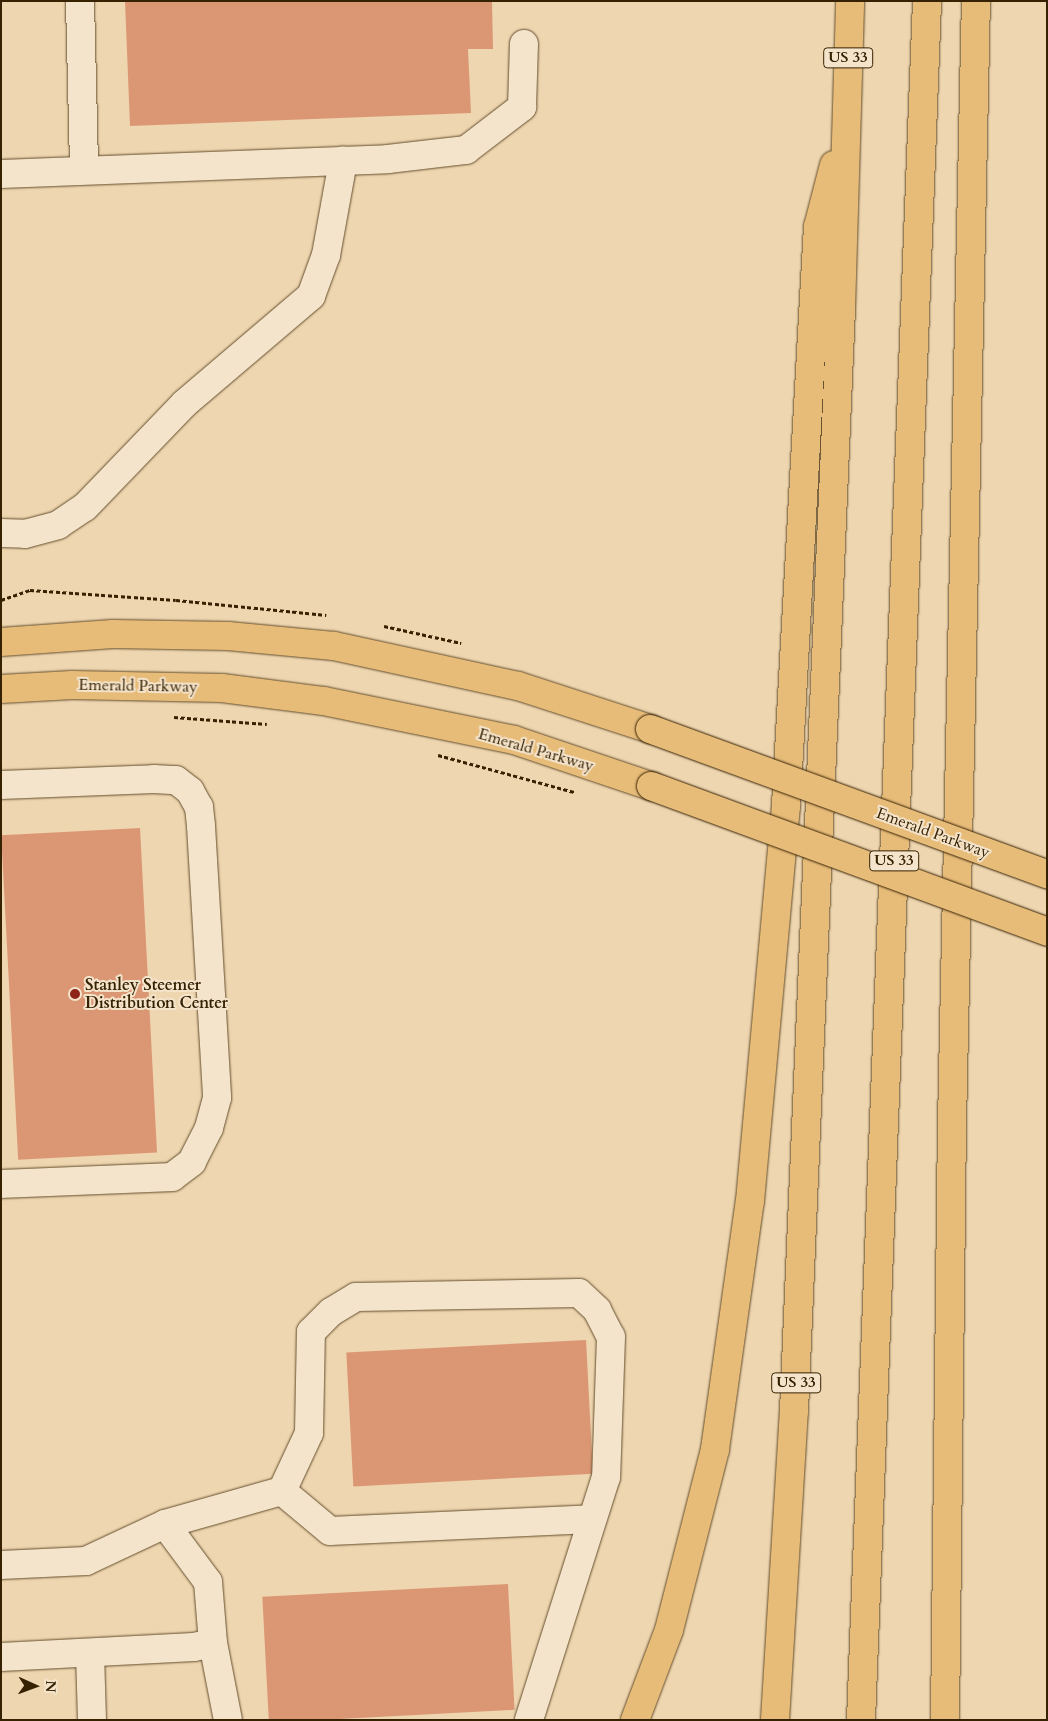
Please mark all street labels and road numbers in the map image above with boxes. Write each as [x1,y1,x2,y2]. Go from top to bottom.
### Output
road number: US 33 [823,46,873,70]
street label: Emerald Parkway [78,675,198,697]
street label: Emerald Parkway [476,724,596,776]
street label: Emerald Parkway [874,804,992,862]
road number: US 33 [869,848,919,874]
road number: US 33 [771,1370,821,1396]

